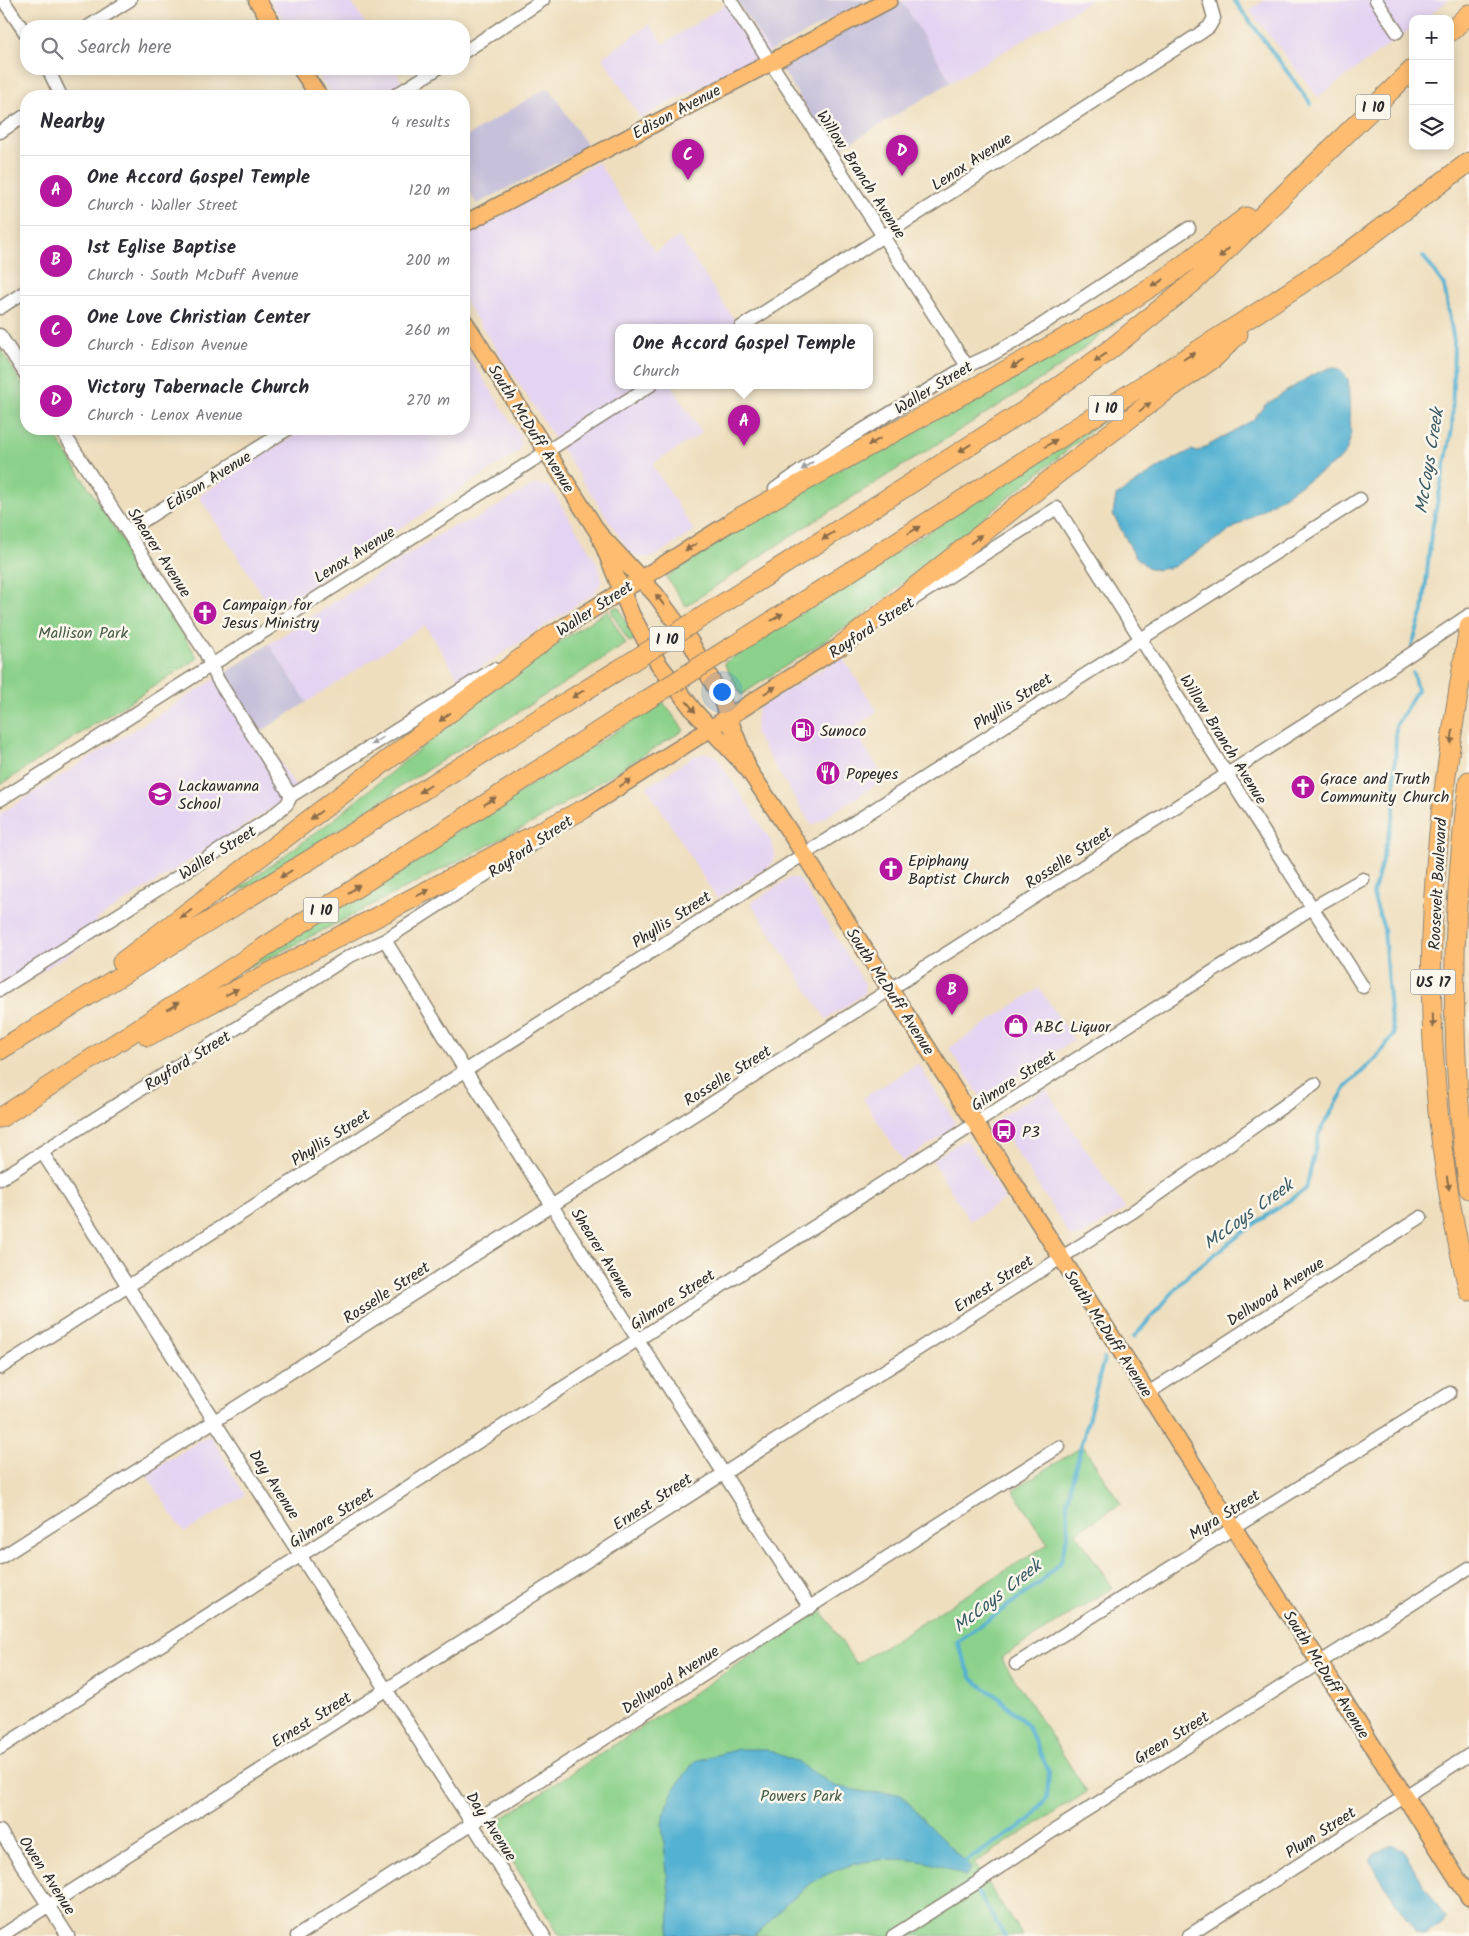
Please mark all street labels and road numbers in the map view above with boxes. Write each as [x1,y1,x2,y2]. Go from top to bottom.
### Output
street label: Edison Avenue [628,78,726,146]
road number: I 10 [1356,94,1390,120]
street label: Willow Branch Avenue [810,105,912,244]
street label: Lenox Avenue [926,127,1017,198]
street label: Waller Street [890,355,978,421]
street label: South McDuff Avenue [481,359,581,498]
road number: I 10 [1088,396,1124,420]
street label: Edison Avenue [161,445,257,518]
street label: Shearer Avenue [120,503,197,603]
street label: Lenox Avenue [309,520,400,590]
street label: Waller Street [551,575,639,644]
street label: Rayford Street [824,591,920,665]
road number: I 10 [650,626,684,652]
street label: Phyllis Street [968,667,1058,737]
street label: Willow Branch Avenue [1173,670,1273,810]
street label: Rayford Street [483,809,579,885]
street label: Roosevelt Boulevard [1423,816,1454,951]
street label: Waller Street [174,819,262,887]
street label: Rosselle Street [1020,820,1118,896]
street label: Phyllis Street [627,885,717,955]
road number: I 10 [304,898,338,922]
street label: South McDuff Avenue [839,923,941,1061]
road number: US 17 [1410,970,1456,994]
street label: Rayford Street [140,1024,237,1098]
street label: Rosselle Street [679,1039,777,1113]
street label: Gilmore Street [966,1044,1062,1118]
street label: Phyllis Street [286,1103,376,1173]
street label: Shearer Avenue [564,1203,640,1304]
street label: Ernest Street [949,1249,1039,1319]
street label: Dellwood Avenue [1222,1251,1330,1333]
street label: Rosselle Street [338,1255,436,1331]
street label: Gilmore Street [625,1263,721,1337]
street label: South McDuff Avenue [1057,1265,1159,1403]
street label: Day Avenue [242,1445,306,1525]
street label: Ernest Street [608,1467,698,1537]
street label: Gilmore Street [284,1481,380,1555]
street label: Myra Street [1184,1483,1266,1547]
street label: South McDuff Avenue [1276,1605,1376,1744]
street label: Dellwood Avenue [617,1639,725,1721]
street label: Ernest Street [267,1685,357,1755]
street label: Green Street [1129,1705,1215,1771]
street label: Day Avenue [459,1787,523,1867]
street label: Plum Street [1280,1801,1362,1866]
street label: Owen Avenue [12,1831,82,1920]

